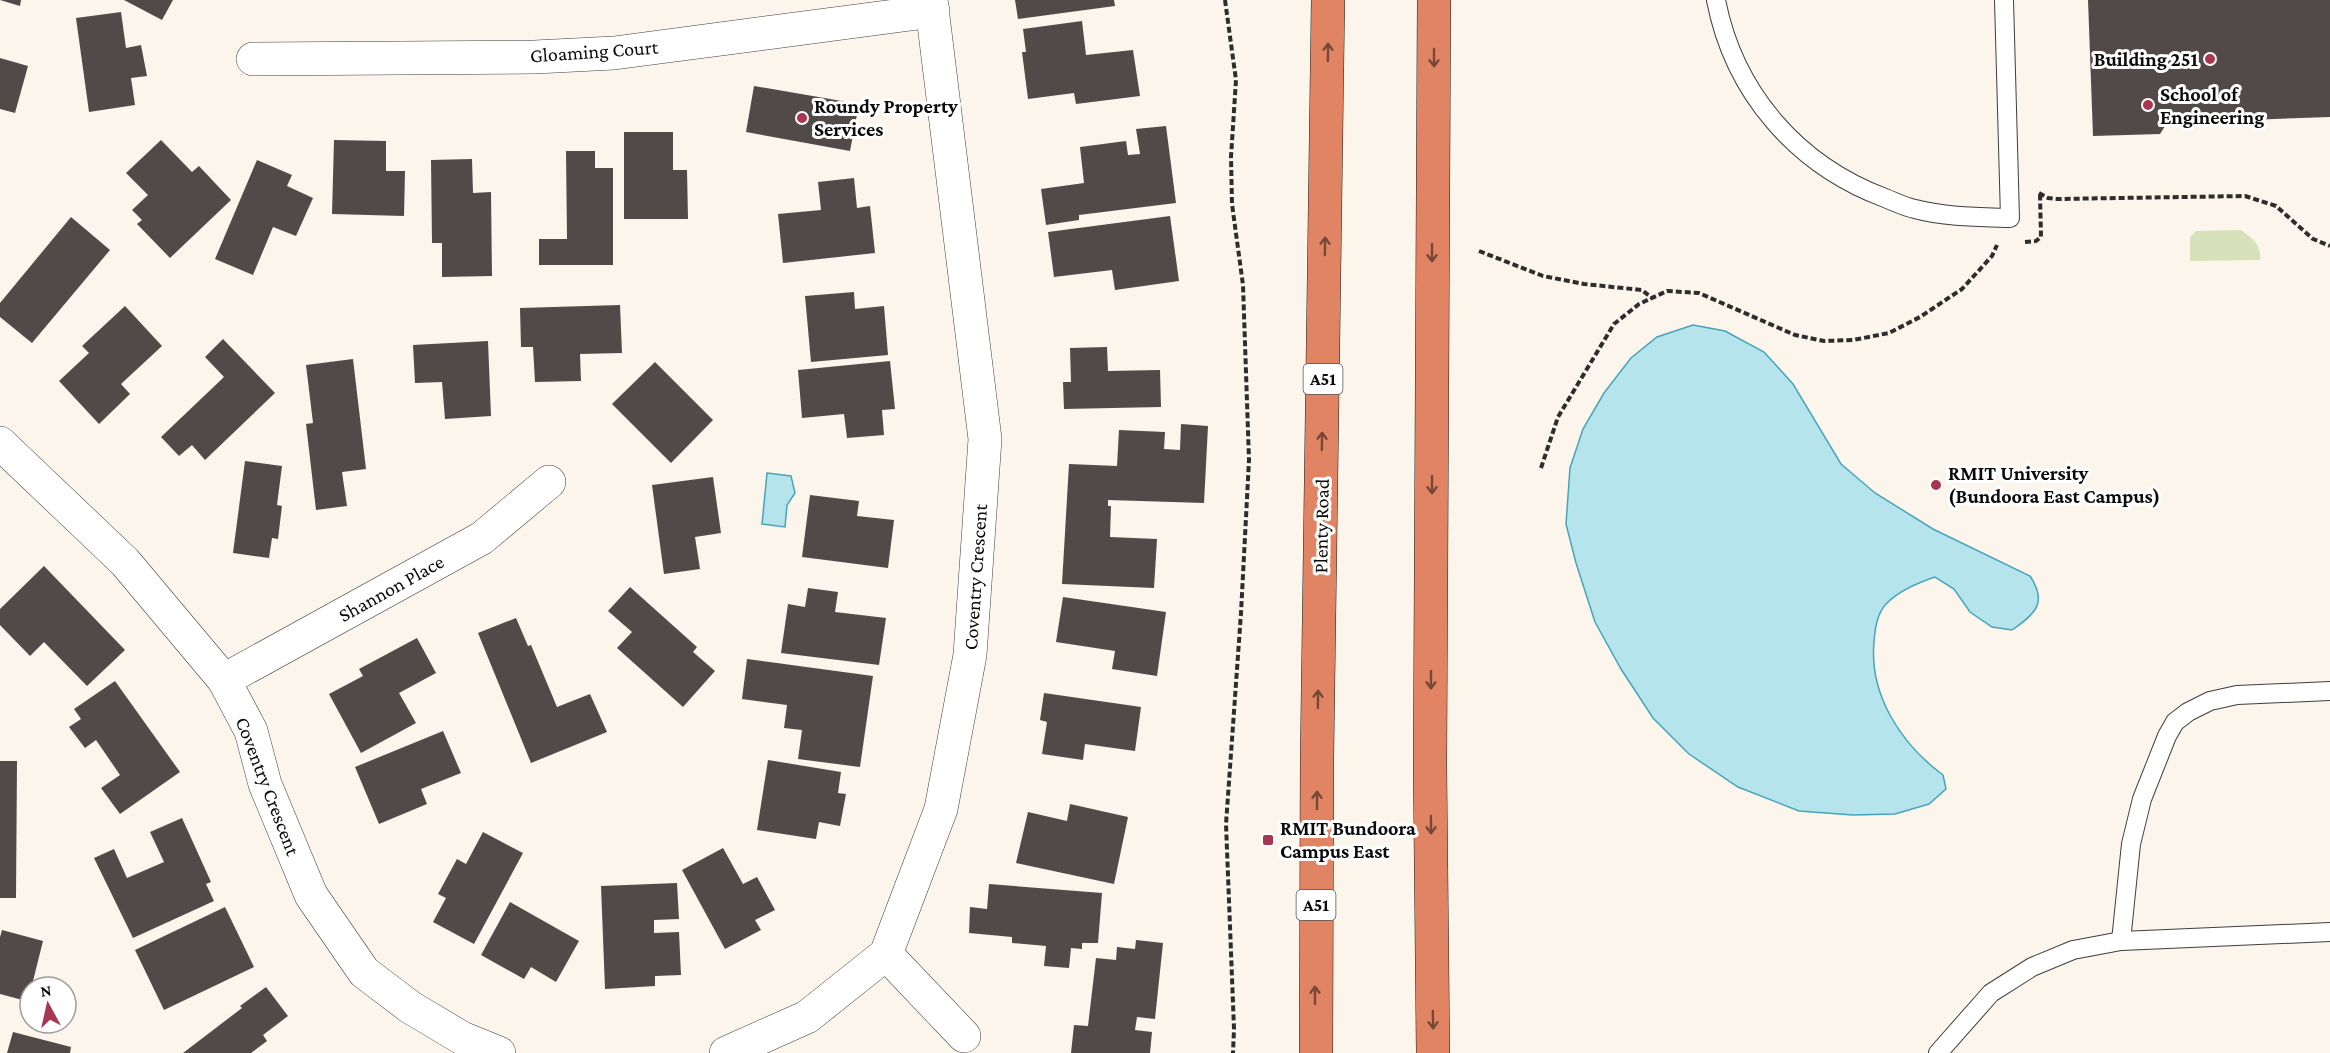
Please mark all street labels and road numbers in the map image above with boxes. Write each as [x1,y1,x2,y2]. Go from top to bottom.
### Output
street label: Gloaming Court [529,36,659,67]
road number: A51 [1304,364,1342,394]
street label: Plenty Road [1309,478,1334,574]
street label: Coventry Crescent [959,503,992,651]
street label: Shannon Place [335,550,448,626]
street label: Coventry Crescent [231,714,305,859]
road number: A51 [1296,890,1336,920]

